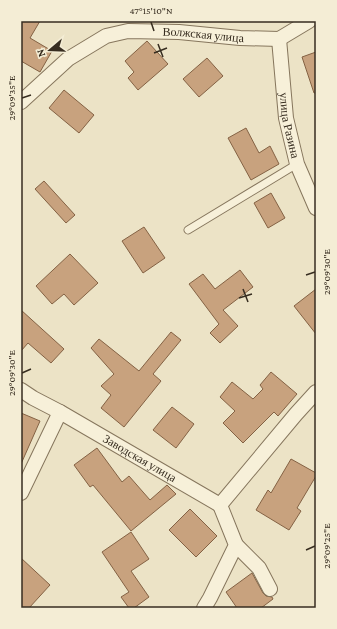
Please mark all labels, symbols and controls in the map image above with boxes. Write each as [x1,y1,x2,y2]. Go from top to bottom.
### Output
text: 47°15'10"N [129,5,173,16]
street label: Волжская улица [162,25,245,45]
north arrow [30,30,70,70]
text: N [33,47,47,59]
text: 29°09'35"E [6,75,17,121]
street label: улица Разина [277,92,303,160]
text: 29°09'30"E [321,249,332,295]
text: 29°09'30"E [6,350,17,396]
street label: Заводская улица [101,432,179,485]
text: 29°09'25"E [321,523,332,569]

